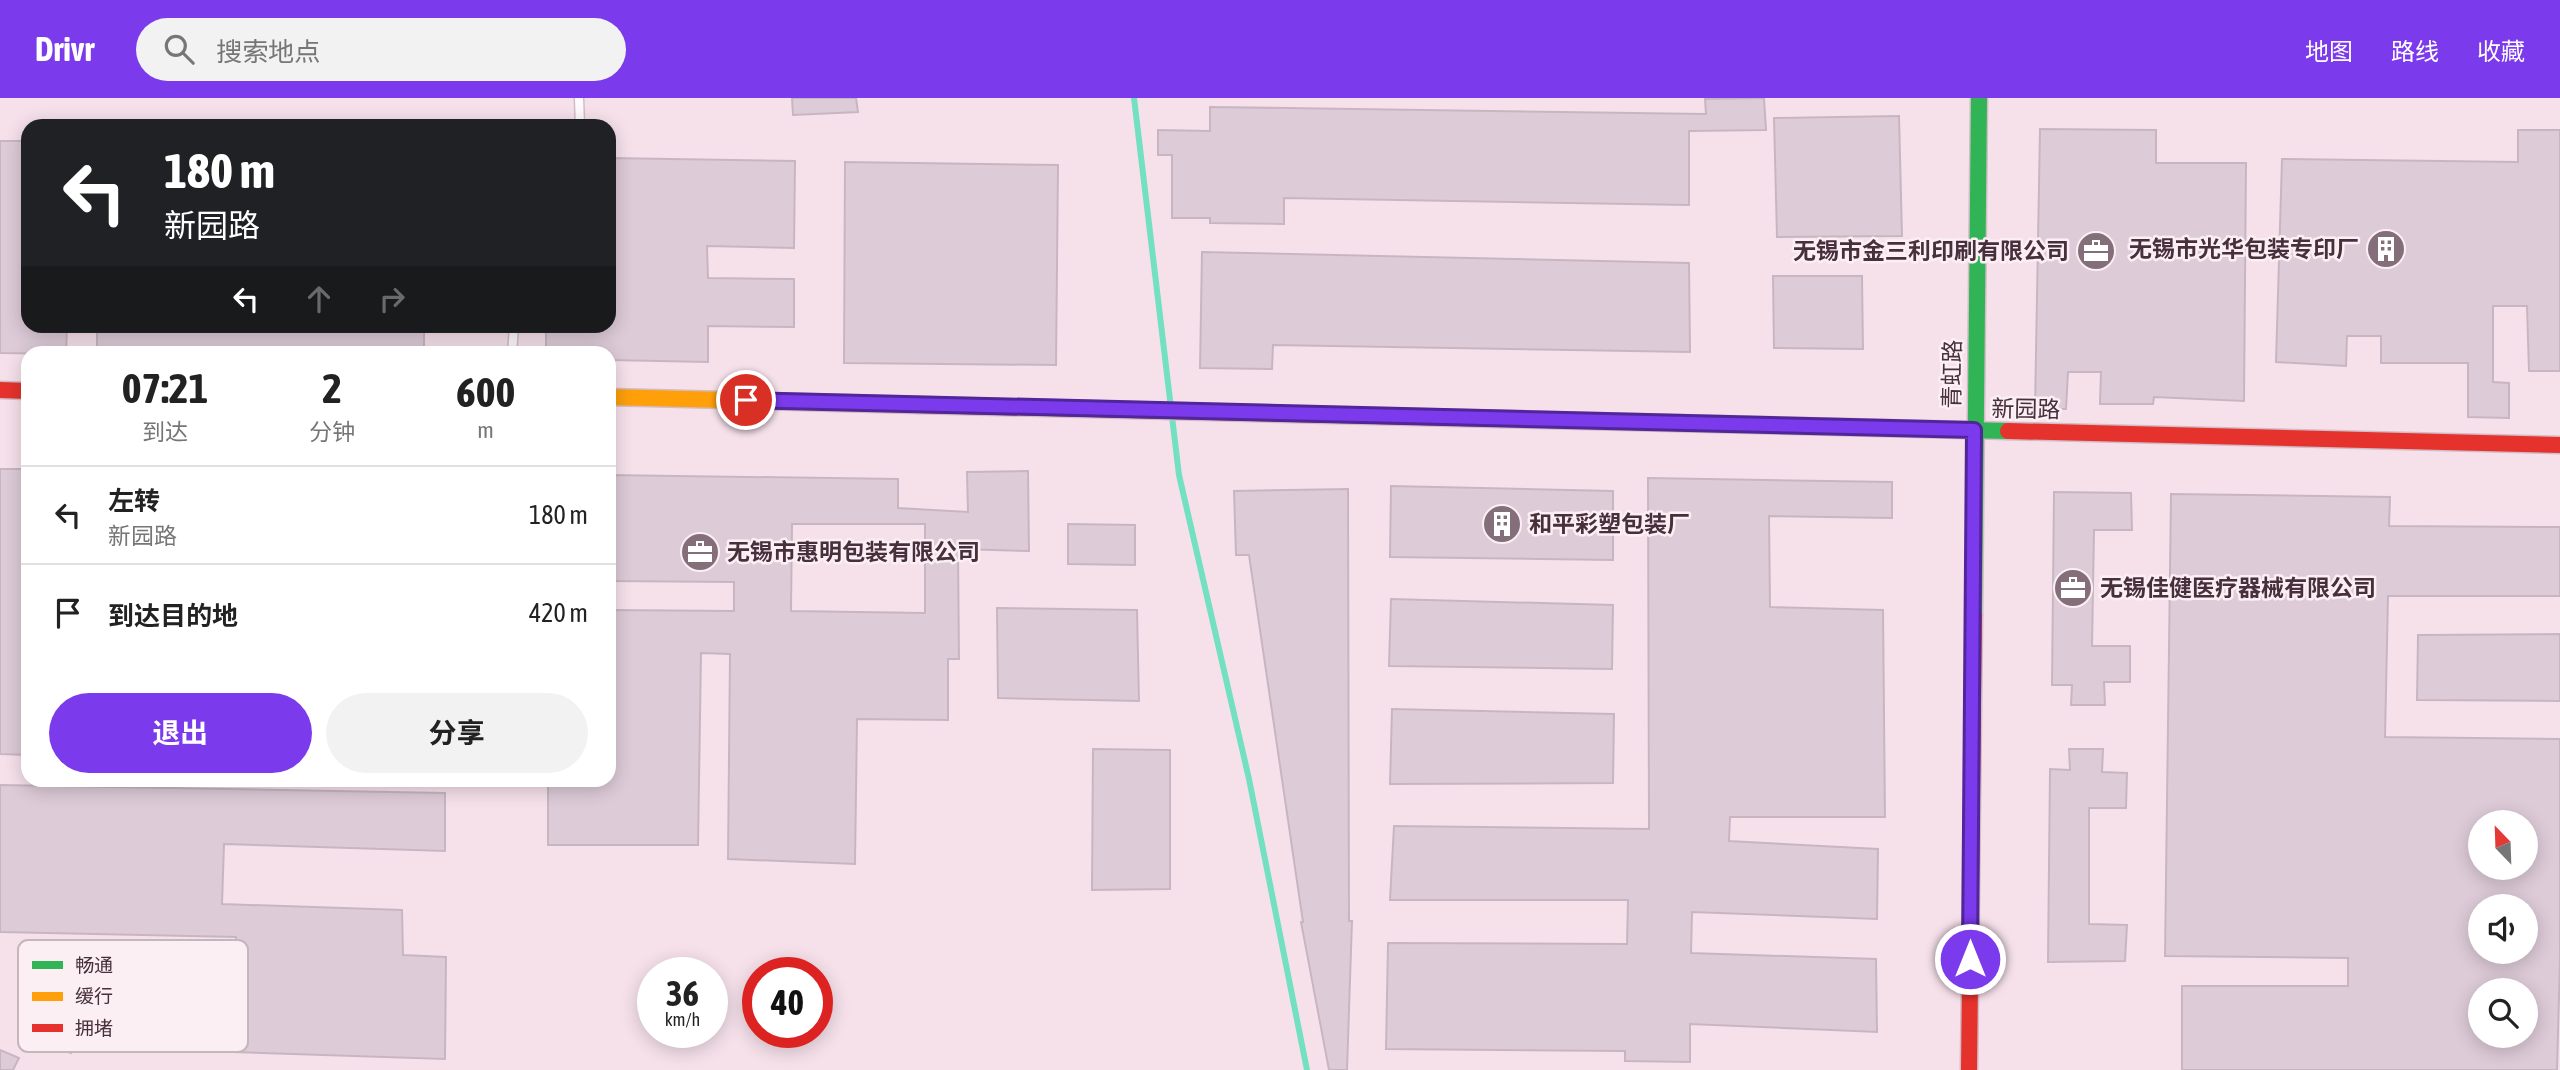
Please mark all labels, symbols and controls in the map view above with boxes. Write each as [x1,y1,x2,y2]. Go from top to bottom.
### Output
search box [136,18,626,81]
text: Drivr [35,30,94,68]
icon: search [160,30,198,68]
text: 搜索地点 [216,37,320,67]
text: 地图 [2305,38,2353,65]
text: 路线 [2391,38,2439,65]
text: 收藏 [2477,38,2525,65]
text: 180 m [164,142,275,198]
icon: left [49,147,140,238]
text: 新园路 [164,207,260,244]
building icon: 无锡市光华包装专印厂 [2365,228,2407,270]
office icon: 无锡市金三利印刷有限公司 [2075,230,2117,272]
place label: 无锡市光华包装专印厂 [2129,236,2359,262]
place label: 无锡市金三利印刷有限公司 [1793,238,2069,264]
icon: left [227,280,265,318]
icon: ahead [300,280,338,318]
icon: right [373,280,411,318]
street label: 青虹路 [1938,339,1966,409]
text: 07:21 [122,364,208,412]
text: 2 [322,364,342,412]
text: 600 [456,368,515,416]
pin [716,370,776,430]
icon: arrive [727,381,765,419]
street label: 新园路 [1991,395,2061,423]
text: m [477,417,494,443]
text: 到达 [142,419,188,445]
text: 分钟 [309,419,355,445]
text: 左转 [108,486,160,516]
icon: left [49,496,87,534]
text: 180 m [529,500,588,530]
building icon: 和平彩塑包装厂 [1481,503,1523,545]
place label: 和平彩塑包装厂 [1529,511,1690,537]
text: 新园路 [108,523,177,549]
office icon: 无锡市惠明包装有限公司 [679,531,721,573]
place label: 无锡市惠明包装有限公司 [727,539,980,565]
office icon: 无锡佳健医疗器械有限公司 [2052,567,2094,609]
place label: 无锡佳健医疗器械有限公司 [2100,575,2376,601]
icon: arrive [49,594,87,632]
text: 420 m [529,598,588,628]
text: 到达目的地 [108,601,238,631]
button: 退出 [49,693,312,773]
button: 分享 [326,693,588,773]
north arrow [2468,810,2538,880]
map controls [2468,810,2538,1048]
button: sound [2468,894,2538,964]
position arrow [1933,922,2007,996]
legend [18,940,248,1052]
text: 畅通 [75,954,113,976]
speed limit sign: 40 [742,957,833,1048]
text: 36 [666,973,699,1013]
button: search [2468,978,2538,1048]
text: 缓行 [75,985,113,1007]
text: km/h [665,1009,700,1030]
text: 拥堵 [75,1017,113,1039]

